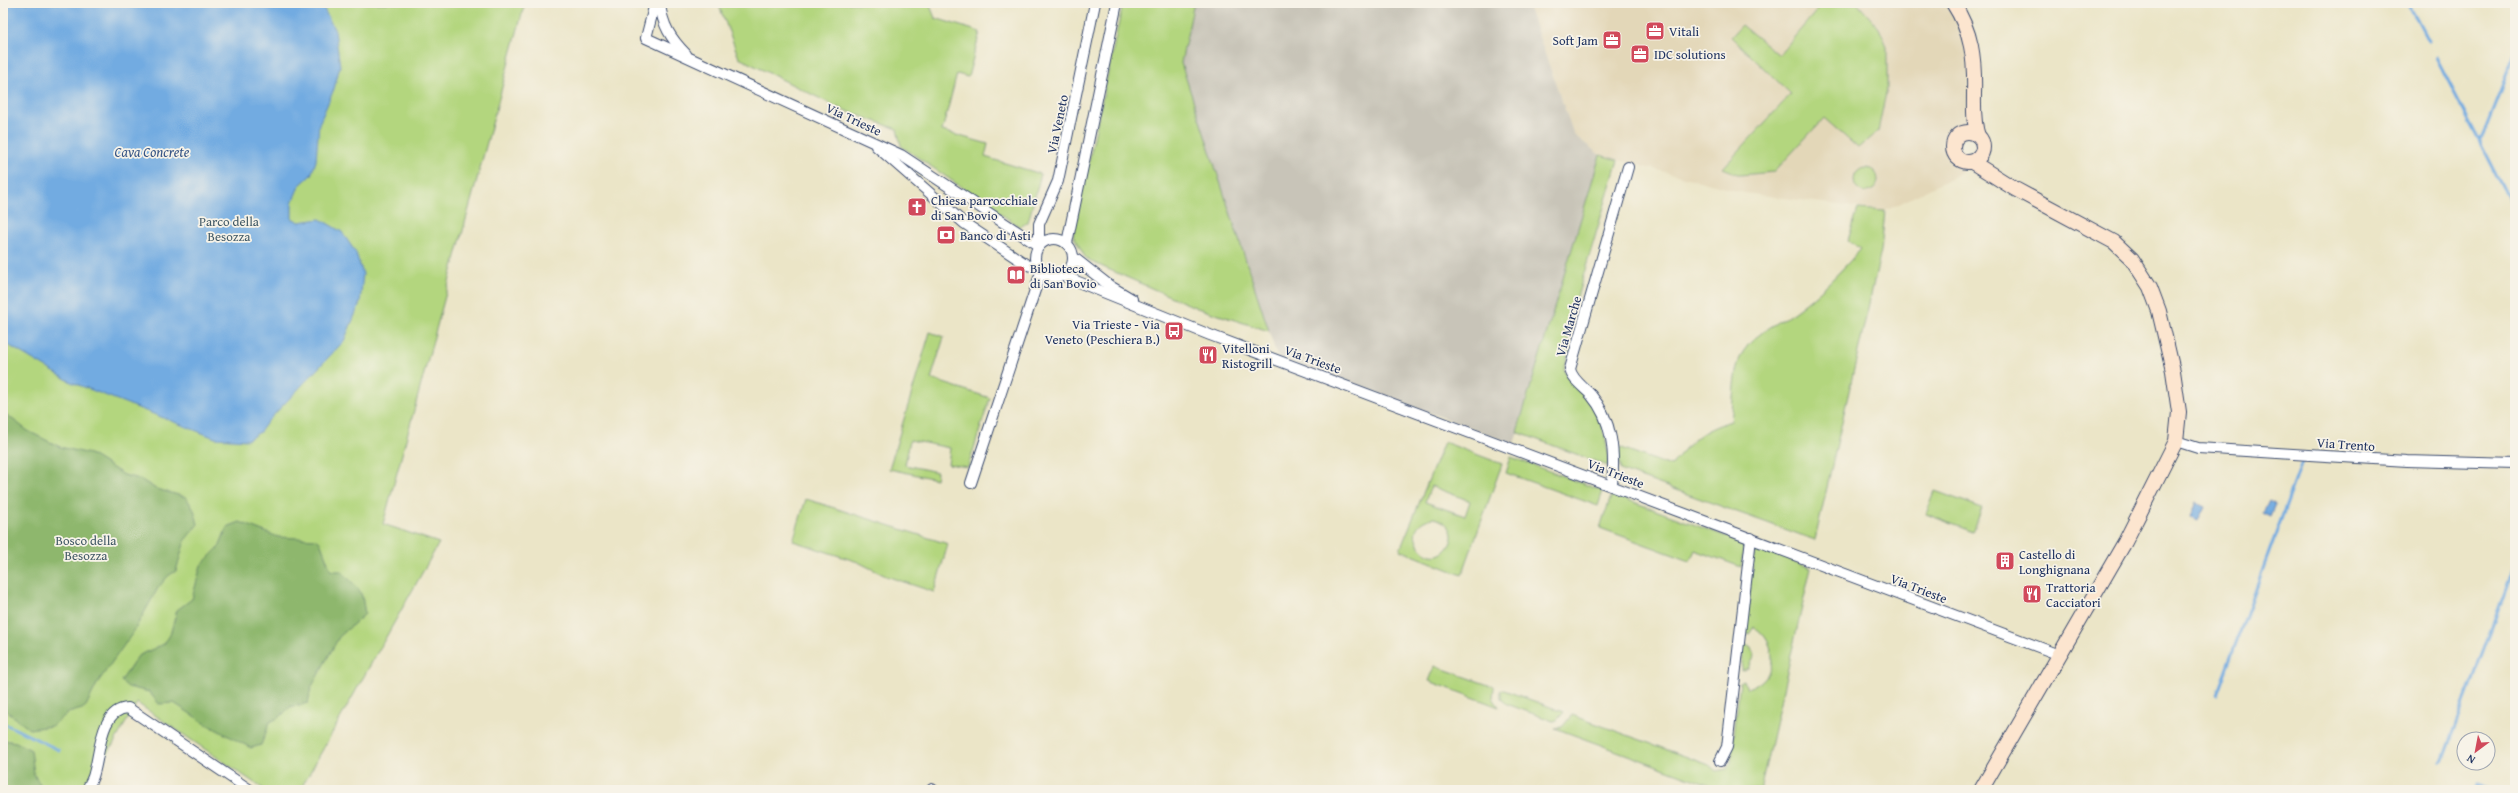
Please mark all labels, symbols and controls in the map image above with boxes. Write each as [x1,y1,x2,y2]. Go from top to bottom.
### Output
office icon: Vitali [1644,20,1666,42]
place label: Vitali [1669,22,1700,41]
office icon: Soft Jam [1601,29,1623,51]
place label: Soft Jam [1553,31,1598,50]
office icon: IDC solutions [1629,43,1651,65]
place label: IDC solutions [1654,45,1726,64]
street label: Via Veneto [1042,93,1073,155]
street label: Via Trieste [823,98,885,141]
water label: Cava Concrete [115,142,190,162]
place label: Chiesa parrocchiale di San Bovio [931,191,1038,225]
church icon: Chiesa parrocchiale di San Bovio [906,196,928,218]
park label: Parco della Besozza [199,212,260,246]
bank icon: Banco di Asti [935,224,957,246]
place label: Banco di Asti [960,226,1031,245]
place label: Biblioteca di San Bovio [1030,259,1097,293]
library icon: Biblioteca di San Bovio [1005,264,1027,286]
street label: Via Marche [1551,294,1586,359]
place label: Via Trieste - Via Veneto (Peschiera B.) [1045,315,1161,349]
bus stop icon: Via Trieste - Via Veneto (Peschiera B.) [1163,320,1185,342]
place label: Vitelloni Ristogrill [1222,339,1273,373]
street label: Via Trieste [1282,340,1344,379]
restaurant icon: Vitelloni Ristogrill [1197,344,1219,366]
street label: Via Trento [2316,433,2376,456]
street label: Via Trieste [1585,454,1647,493]
park label: Bosco della Besozza [56,531,117,565]
place label: Castello di Longhignana [2019,545,2091,579]
building icon: Castello di Longhignana [1994,550,2016,572]
street label: Via Trieste [1888,569,1950,608]
place label: Trattoria Cacciatori [2046,578,2101,612]
restaurant icon: Trattoria Cacciatori [2021,583,2043,605]
north arrow [2456,731,2496,771]
text: N [2463,750,2478,768]

